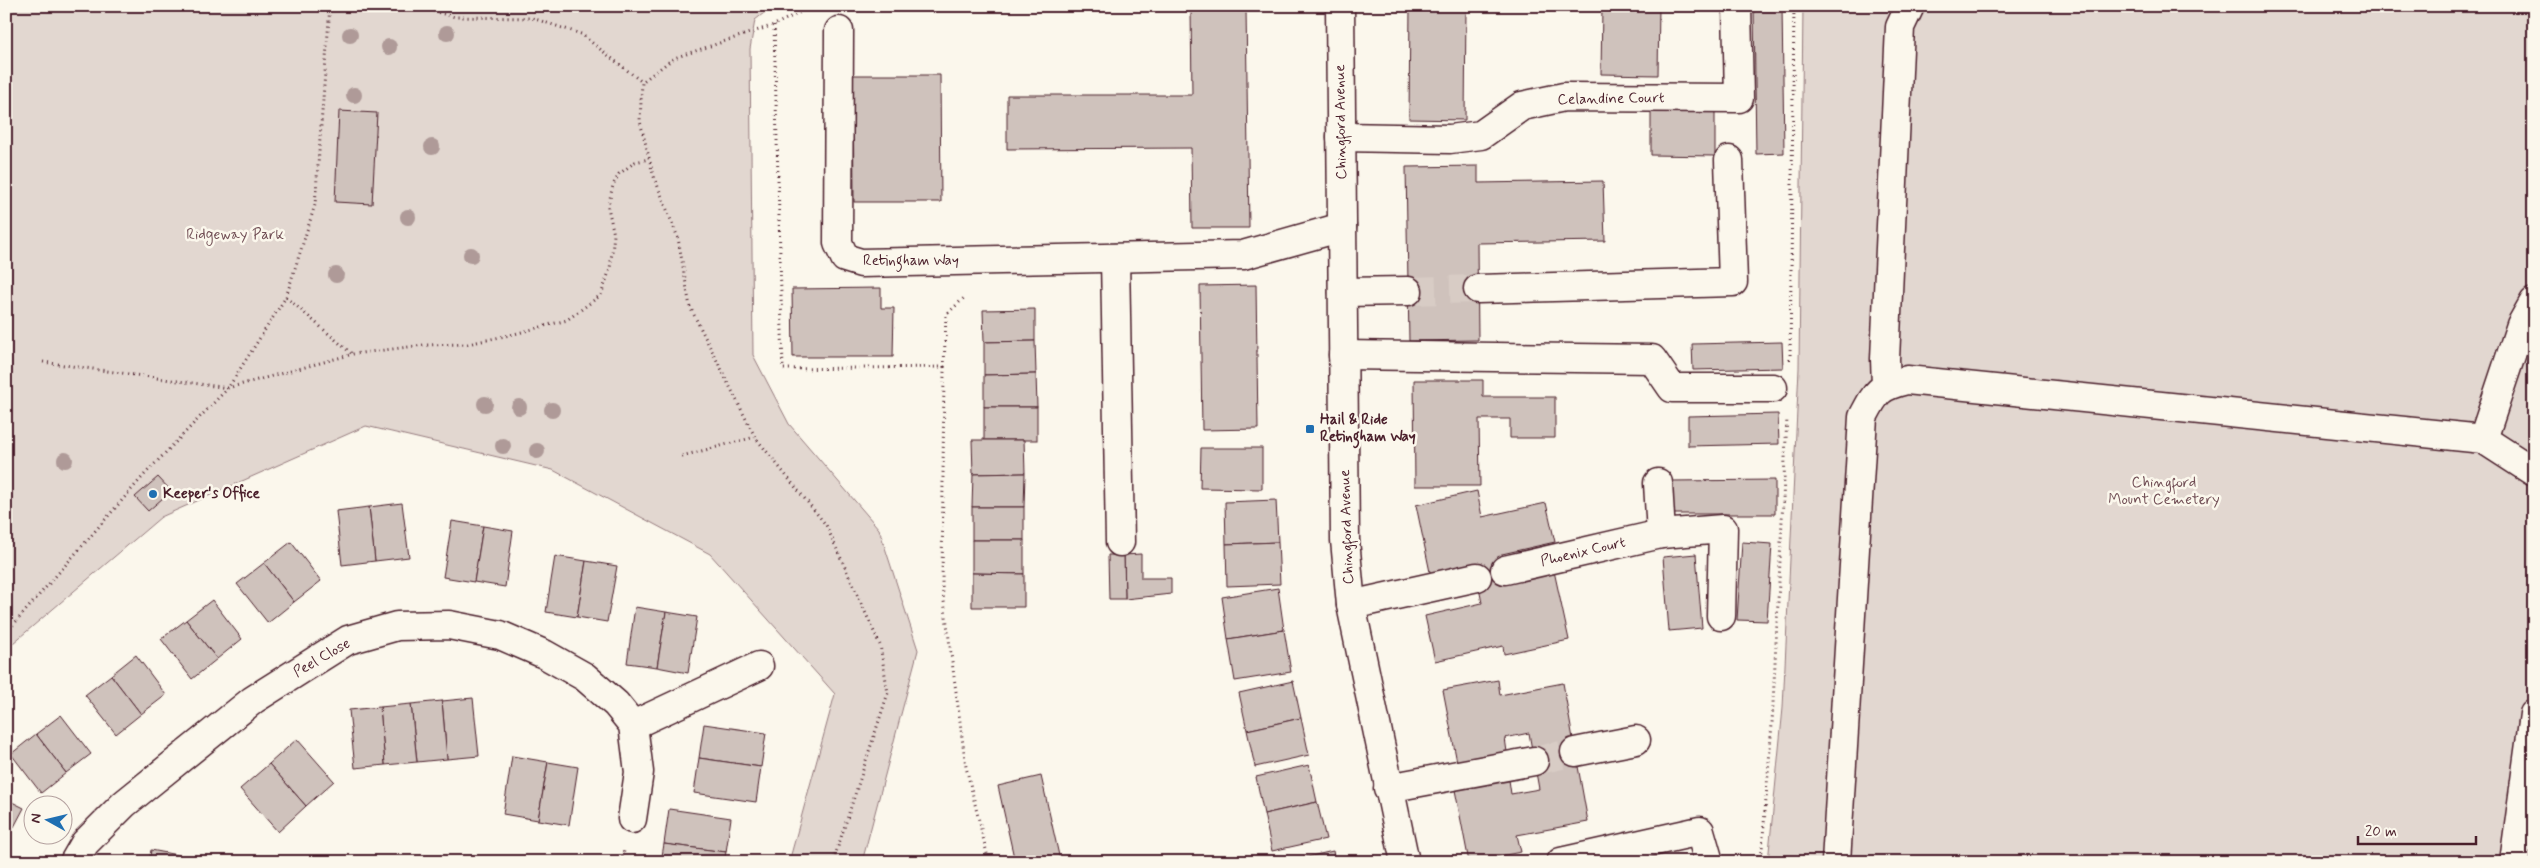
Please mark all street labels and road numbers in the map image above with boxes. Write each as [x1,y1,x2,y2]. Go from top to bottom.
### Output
street label: Chingford Avenue [1330,64,1354,180]
street label: Celandine Court [1557,88,1665,110]
street label: Retingham Way [863,251,959,272]
street label: Chingford Avenue [1335,469,1361,585]
street label: Phoenix Court [1539,532,1628,571]
street label: Peel Close [290,634,354,682]

